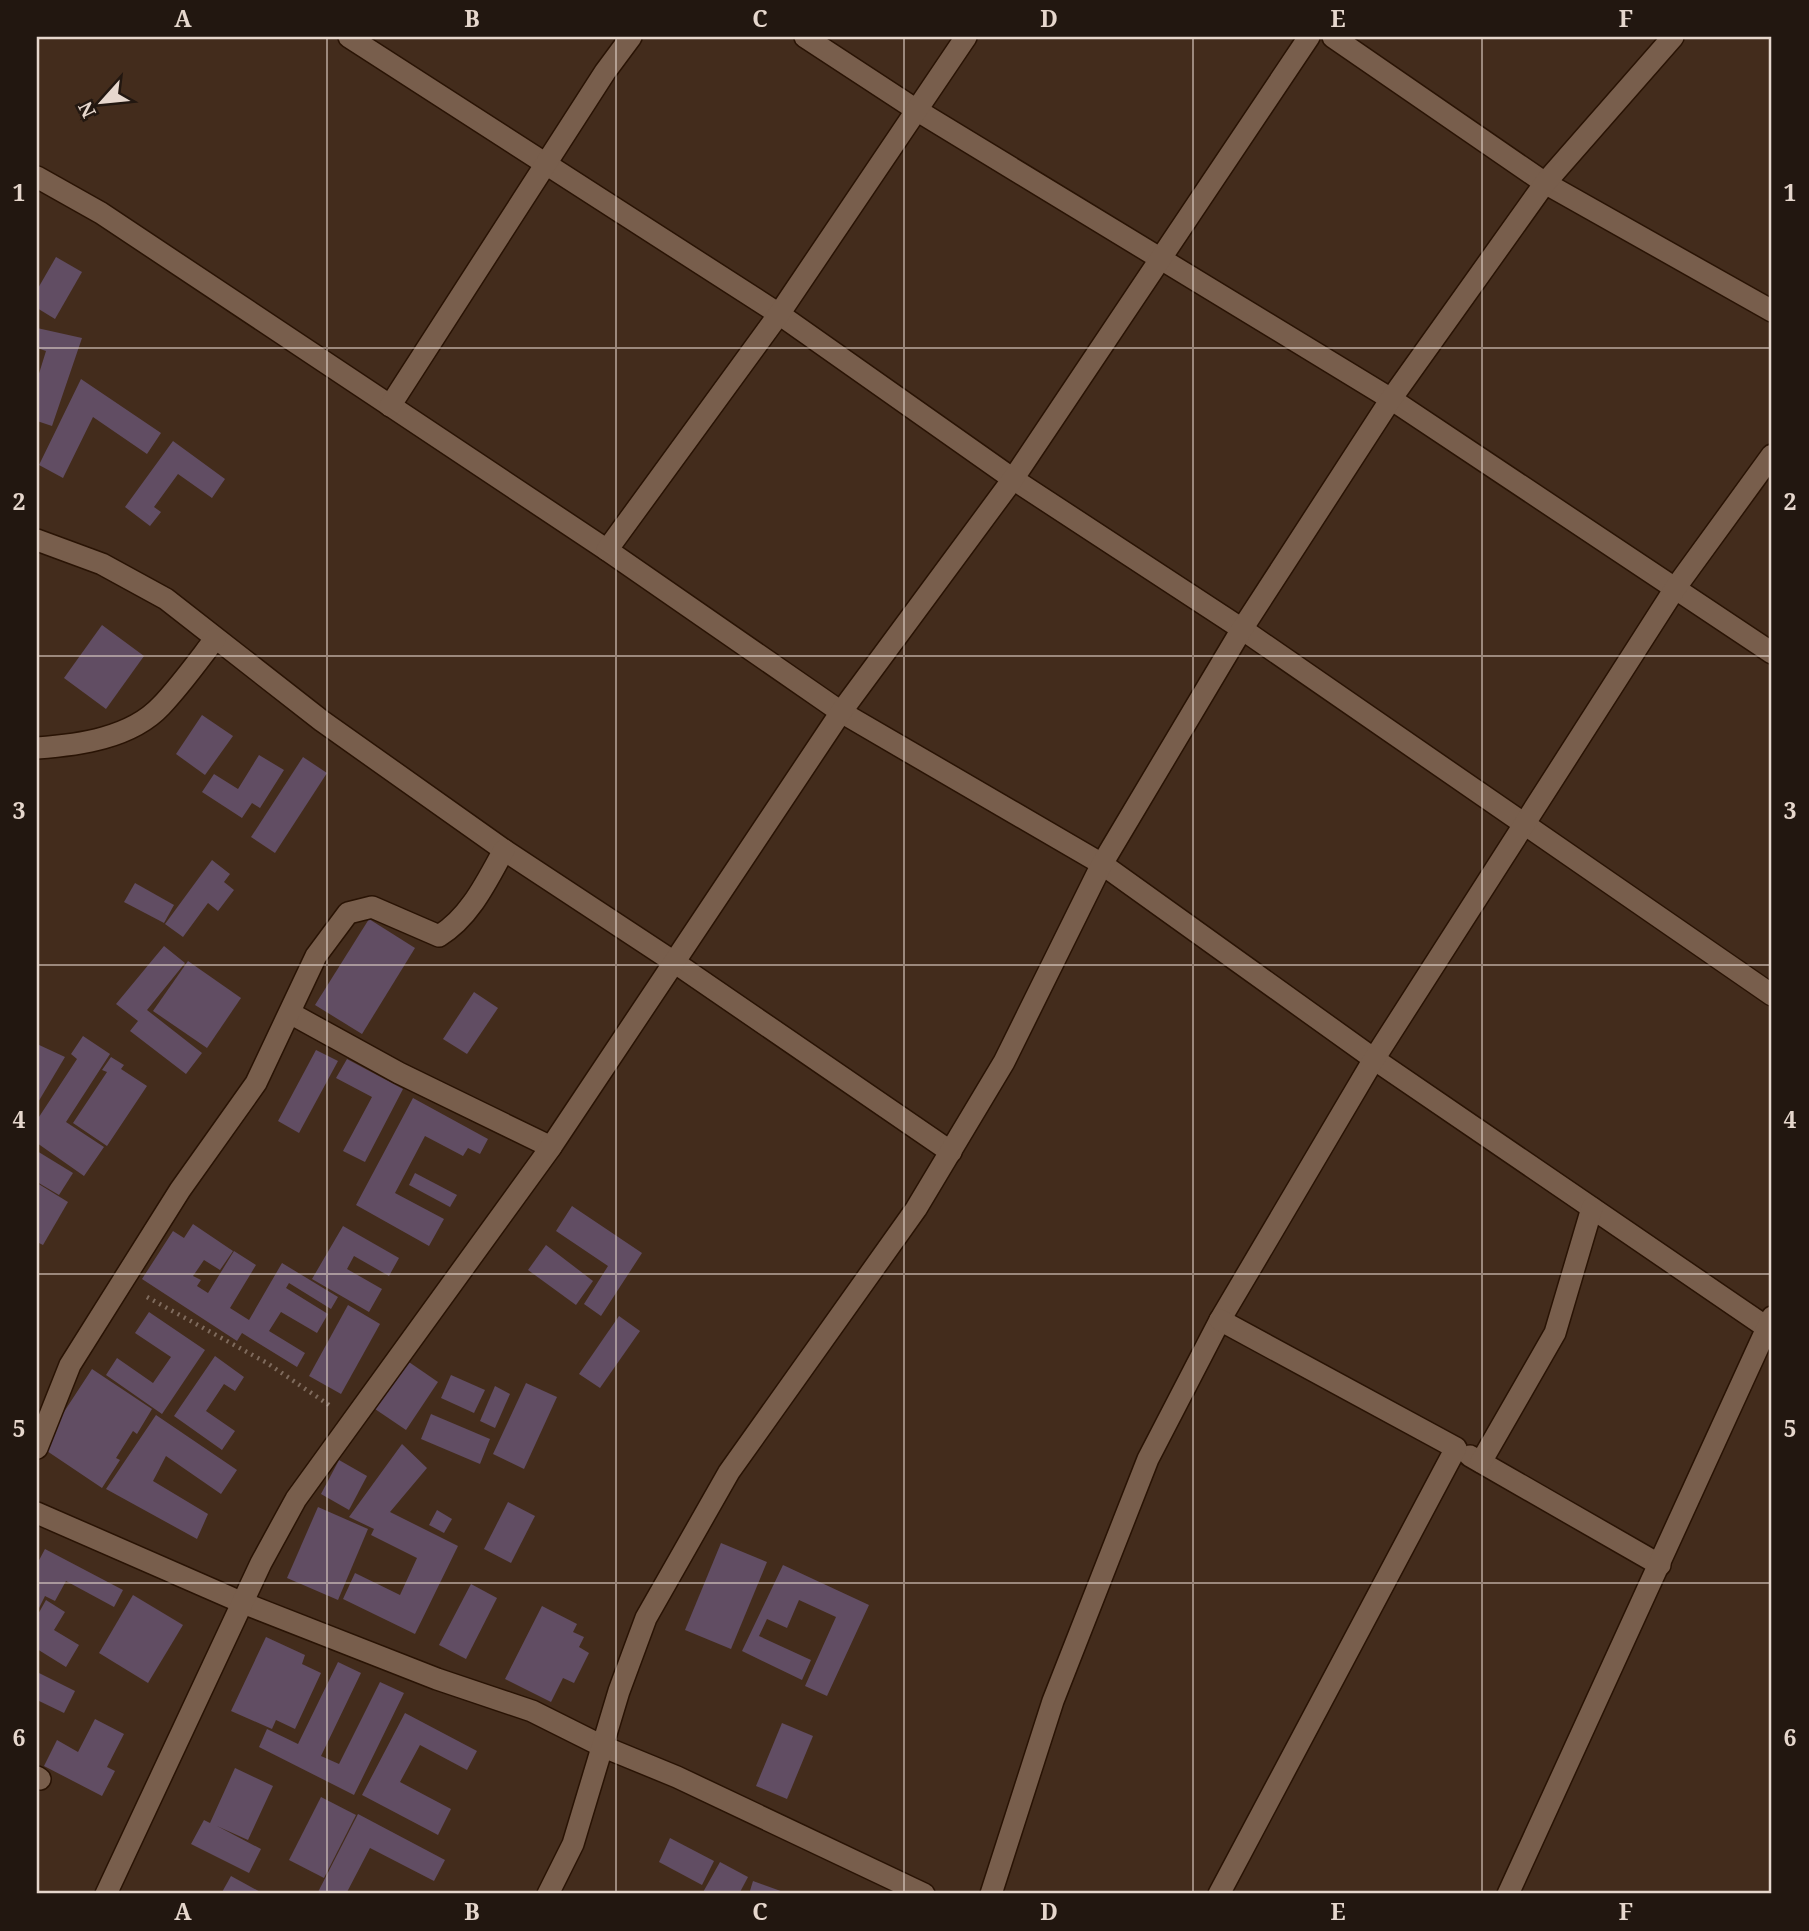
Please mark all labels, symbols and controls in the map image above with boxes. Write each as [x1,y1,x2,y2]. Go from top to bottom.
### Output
text: A [174,2,192,34]
text: B [464,2,480,34]
text: C [752,2,768,34]
text: D [1040,2,1058,34]
text: E [1330,2,1346,34]
text: F [1619,2,1633,34]
north arrow [66,66,136,136]
text: N [72,97,102,122]
text: 1 [13,176,26,208]
text: 1 [1784,176,1797,208]
text: 2 [13,485,26,517]
text: 2 [1784,485,1797,517]
text: 3 [13,794,26,826]
text: 3 [1784,794,1797,826]
text: 4 [13,1103,26,1135]
text: 4 [1784,1103,1797,1135]
text: 5 [13,1412,26,1444]
text: 5 [1784,1412,1797,1444]
text: 6 [13,1721,26,1753]
text: 6 [1784,1721,1797,1753]
text: A [174,1895,192,1927]
text: B [464,1895,480,1927]
text: C [752,1895,768,1927]
text: D [1040,1895,1058,1927]
text: E [1330,1895,1346,1927]
text: F [1619,1895,1633,1927]

